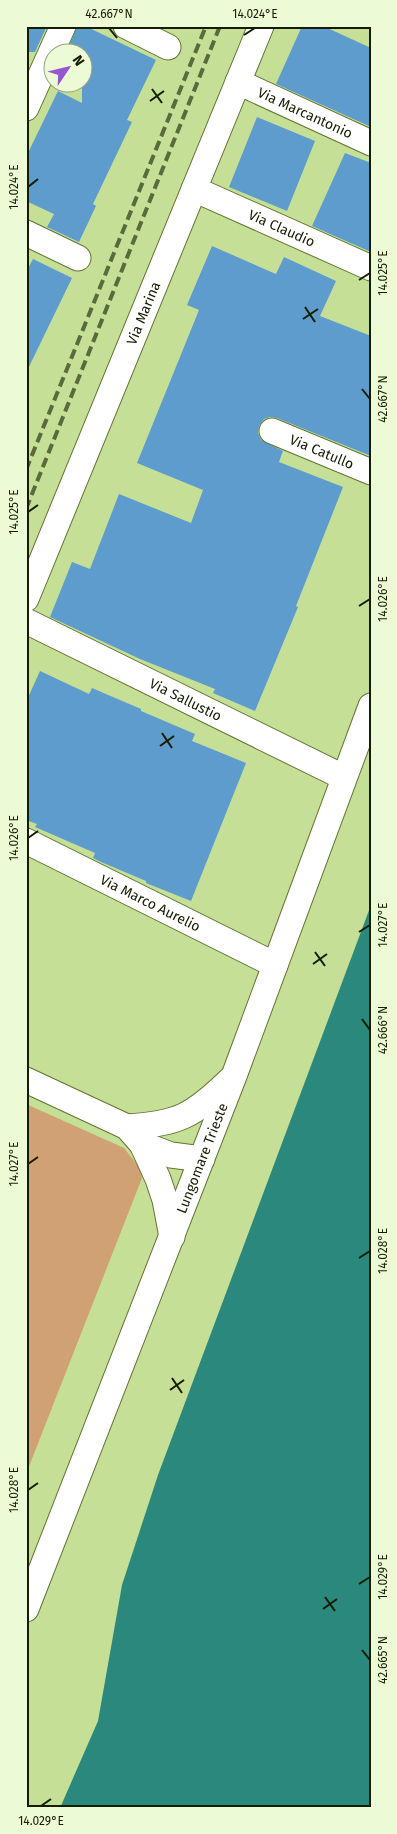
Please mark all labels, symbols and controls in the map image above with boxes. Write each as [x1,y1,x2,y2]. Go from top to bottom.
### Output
text: 42.667°N [85,7,133,21]
text: 14.024°E [232,7,278,21]
north arrow [42,42,92,92]
text: N [69,52,88,70]
street label: Via Marcantonio [255,84,355,142]
text: 14.024°E [7,164,21,210]
street label: Via Claudio [246,206,318,250]
text: 14.025°E [376,250,390,296]
street label: Via Marina [123,279,164,347]
text: 42.667°N [376,375,390,423]
street label: Via Catullo [287,431,357,473]
text: 14.025°E [7,489,21,535]
text: 14.026°E [376,576,390,622]
street label: Via Sallustio [147,675,225,725]
text: 14.026°E [7,815,21,861]
street label: Via Marco Aurelio [97,871,203,935]
text: 14.027°E [376,903,390,947]
text: 42.666°N [376,1006,390,1054]
street label: Lungomare Trieste [173,1100,231,1216]
text: 14.027°E [7,1142,21,1186]
text: 14.028°E [376,1228,390,1274]
text: 14.028°E [7,1467,21,1513]
text: 14.029°E [376,1554,390,1600]
text: 42.665°N [376,1636,390,1684]
text: 14.029°E [18,1814,64,1828]

